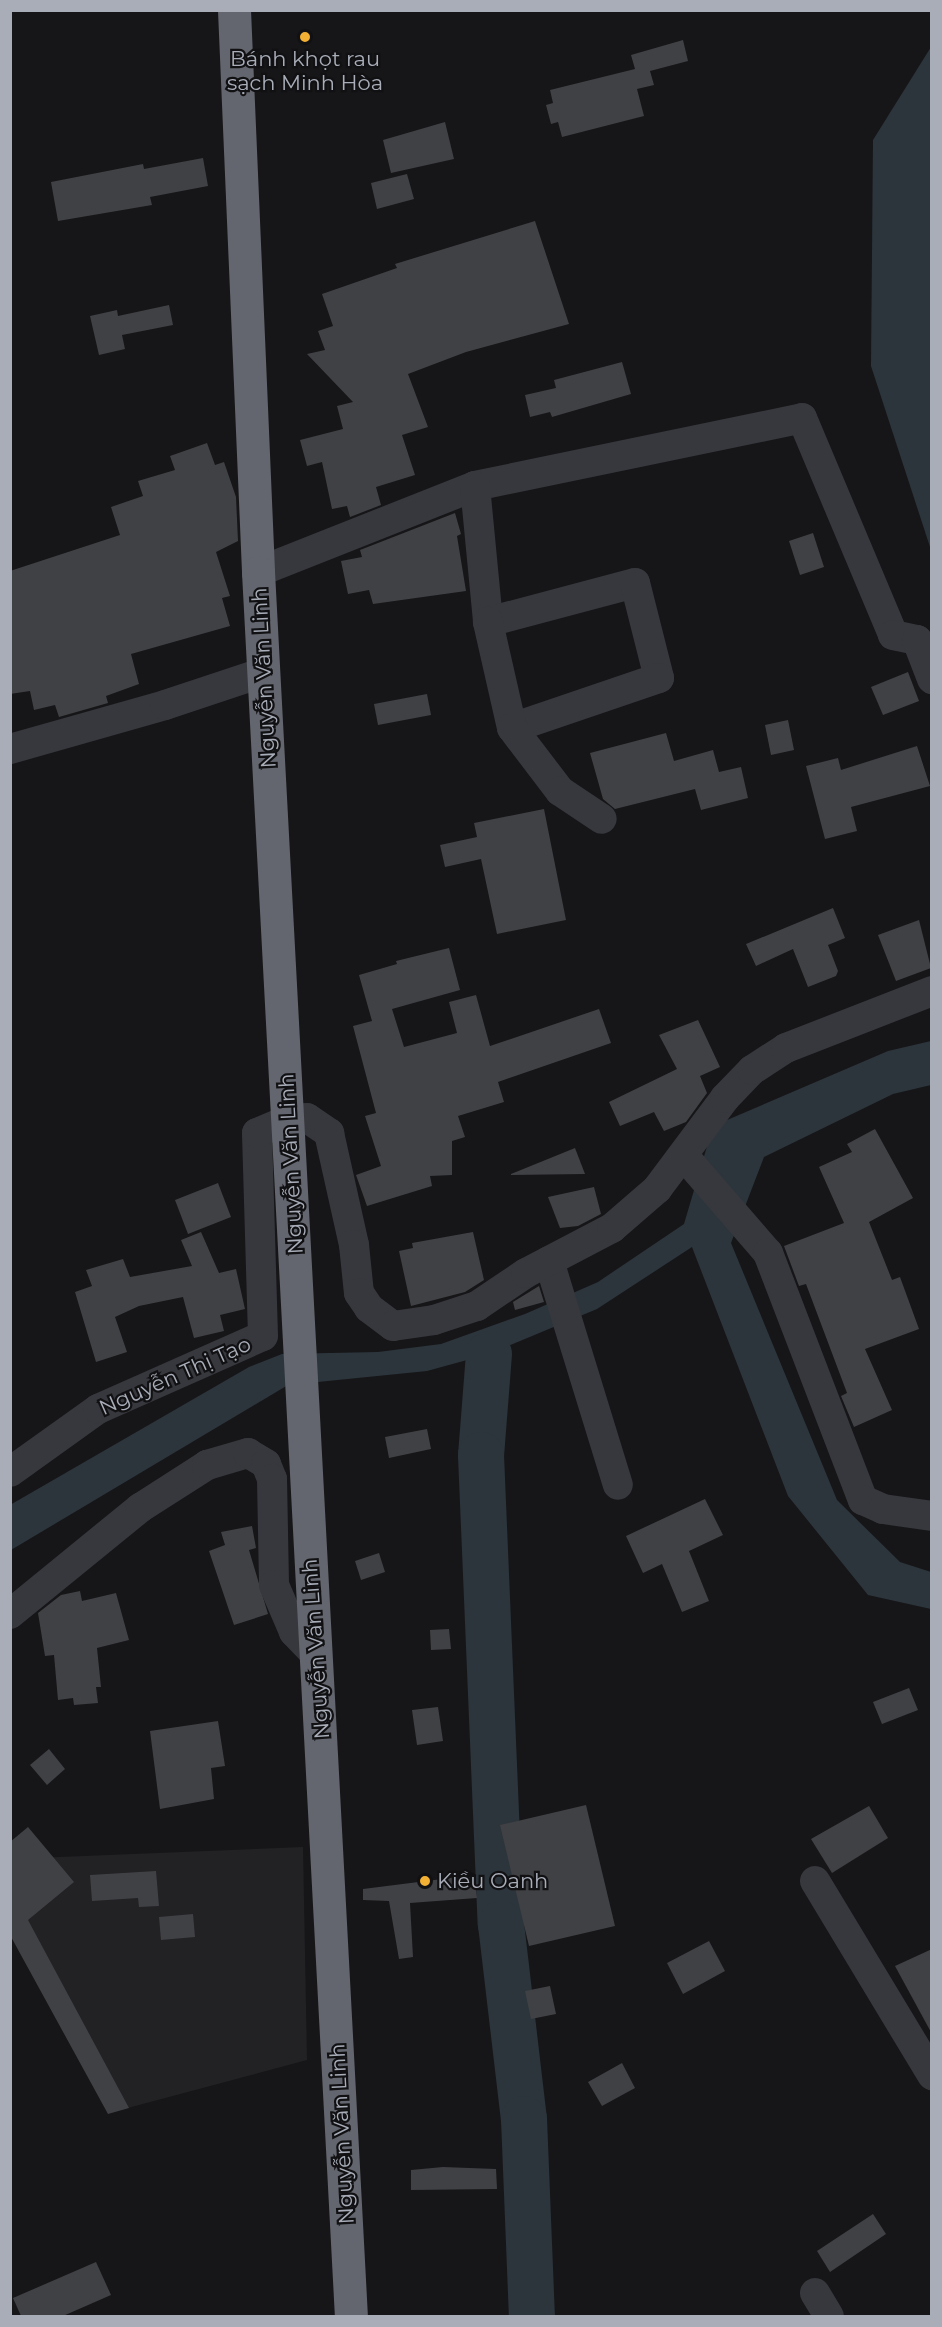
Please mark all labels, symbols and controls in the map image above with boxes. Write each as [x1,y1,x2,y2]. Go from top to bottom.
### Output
marker: Bánh khọt rau sạch Minh Hòa [298,30,312,44]
place label: Bánh khọt rau sạch Minh Hòa [227,46,383,96]
street label: Nguyễn Văn Linh [247,587,281,769]
street label: Nguyễn Văn Linh [274,1073,308,1255]
street label: Nguyễn Thị Tạo [95,1331,255,1421]
street label: Nguyễn Văn Linh [297,1558,335,1740]
place label: Kiều Oanh [437,1868,548,1894]
marker: Kiều Oanh [418,1874,432,1888]
street label: Nguyễn Văn Linh [325,2043,359,2225]

